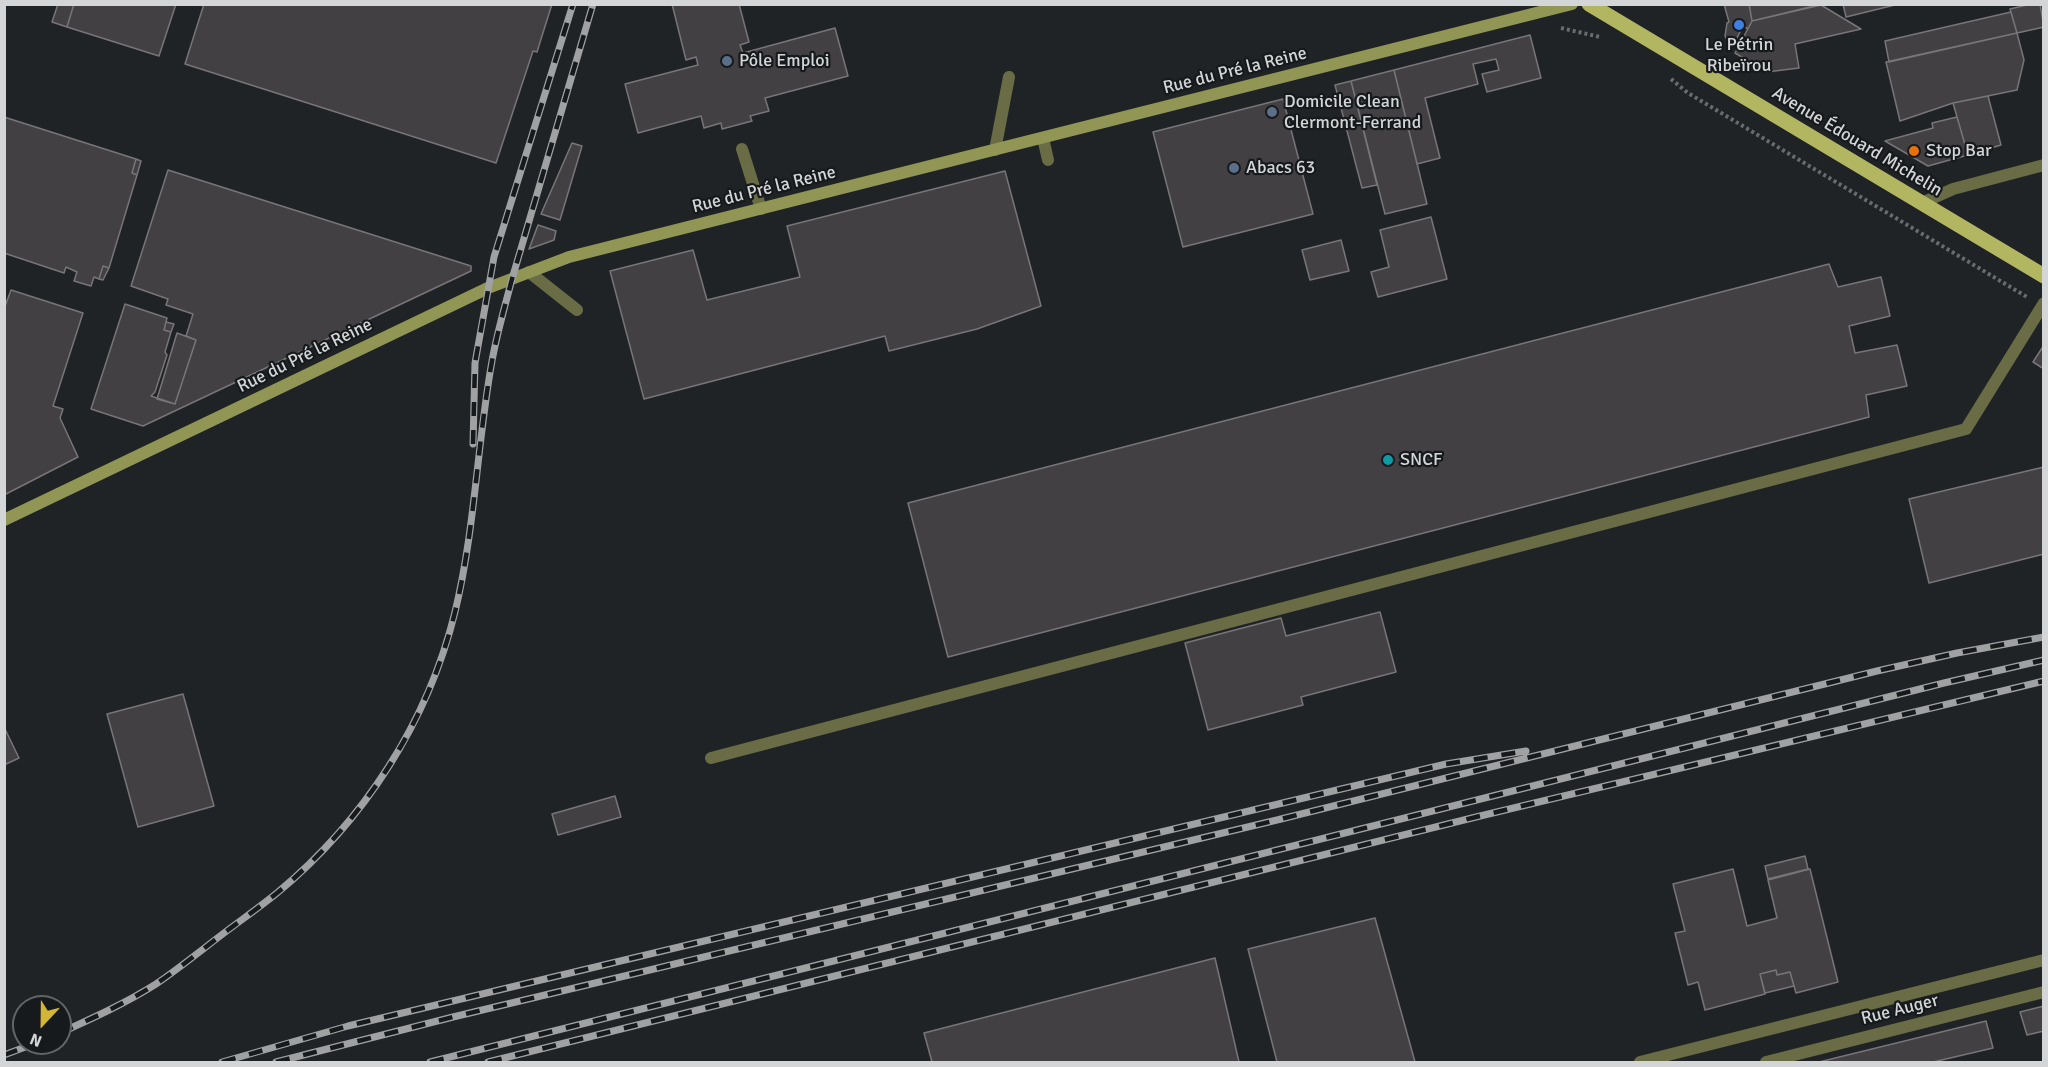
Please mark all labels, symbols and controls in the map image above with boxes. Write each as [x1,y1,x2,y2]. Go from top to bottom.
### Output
marker: Le Pétrin Ribeïrou [1732,18,1746,32]
place label: Le Pétrin Ribeïrou [1705,34,1773,76]
street label: Rue du Pré la Reine [1161,43,1309,99]
place label: Pôle Emploi [739,50,830,72]
marker: Pôle Emploi [720,54,734,68]
street label: Avenue Édouard Michelin [1768,83,1946,201]
place label: Domicile Clean Clermont-Ferrand [1284,91,1421,134]
marker: Domicile Clean Clermont-Ferrand [1265,105,1279,119]
place label: Stop Bar [1926,140,1992,162]
marker: Stop Bar [1907,144,1921,158]
place label: Abacs 63 [1246,157,1315,179]
marker: Abacs 63 [1227,161,1241,175]
street label: Rue du Pré la Reine [690,162,838,218]
street label: Rue du Pré la Reine [234,314,376,398]
place label: SNCF [1400,449,1442,471]
marker: SNCF [1381,453,1395,467]
street label: Rue Auger [1859,990,1941,1030]
north arrow [12,995,72,1055]
text: N [27,1028,45,1051]

